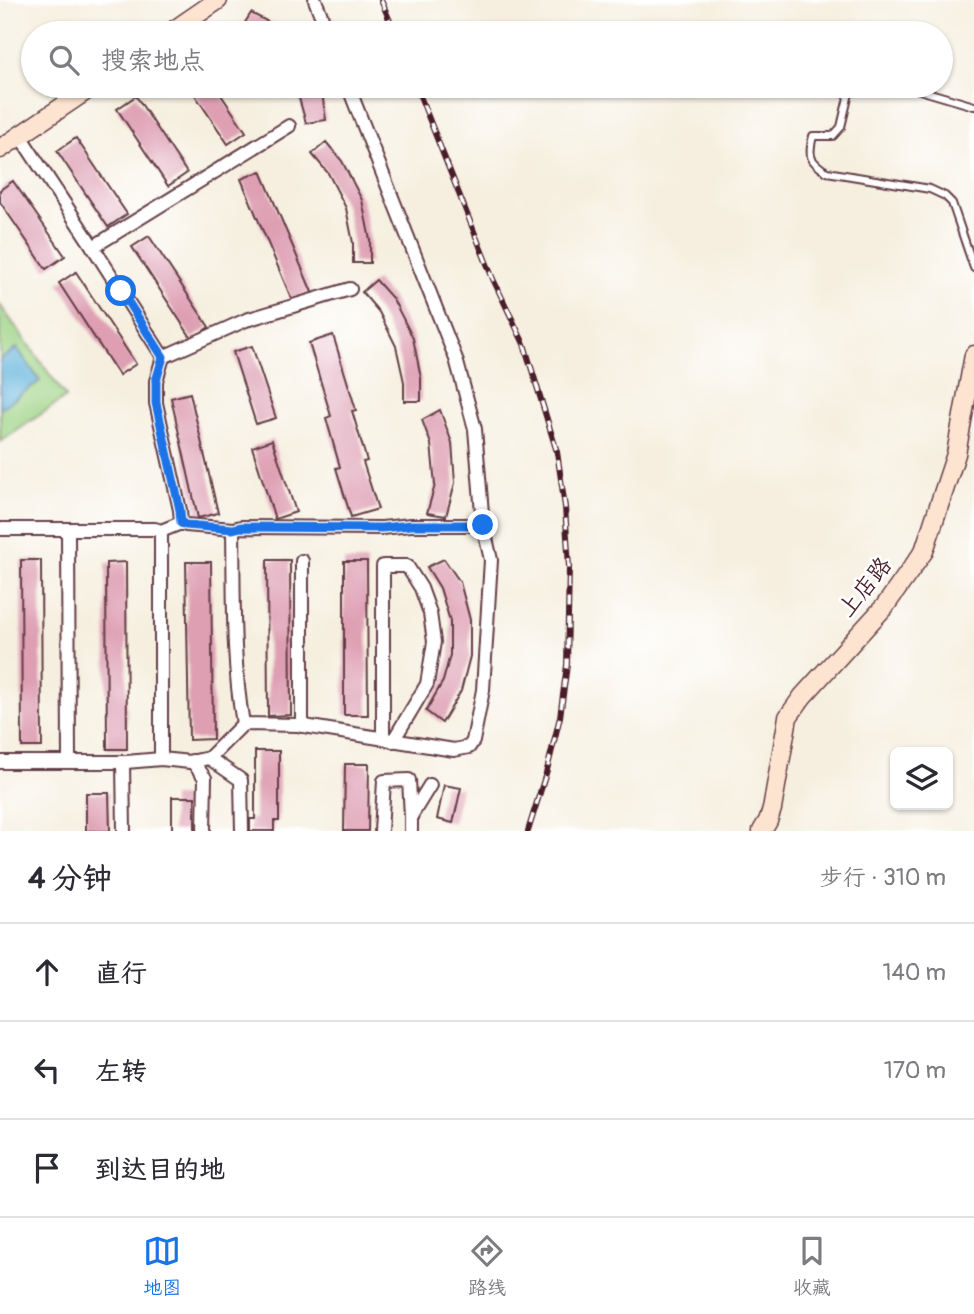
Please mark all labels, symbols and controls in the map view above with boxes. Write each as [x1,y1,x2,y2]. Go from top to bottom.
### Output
search box [21,21,953,98]
icon: search [45,41,83,79]
text: 搜索地点 [101,45,205,77]
route start [105,275,136,306]
route end [467,509,498,540]
street label: 上店路 [832,551,898,623]
map controls [890,747,953,810]
button: layers [890,747,953,810]
text: 4 分钟 [28,860,112,897]
text: 步行 · 310 m [820,863,946,892]
icon: ahead [28,953,66,991]
text: 直行 [95,958,147,990]
text: 140 m [883,958,946,987]
icon: left [28,1051,66,1089]
text: 左转 [95,1056,147,1088]
text: 170 m [884,1056,946,1085]
icon: arrive [28,1149,66,1187]
text: 到达目的地 [95,1154,225,1186]
tab: 地图 [143,1232,181,1300]
tab: 路线 [468,1232,506,1300]
tab: 收藏 [793,1232,831,1300]

